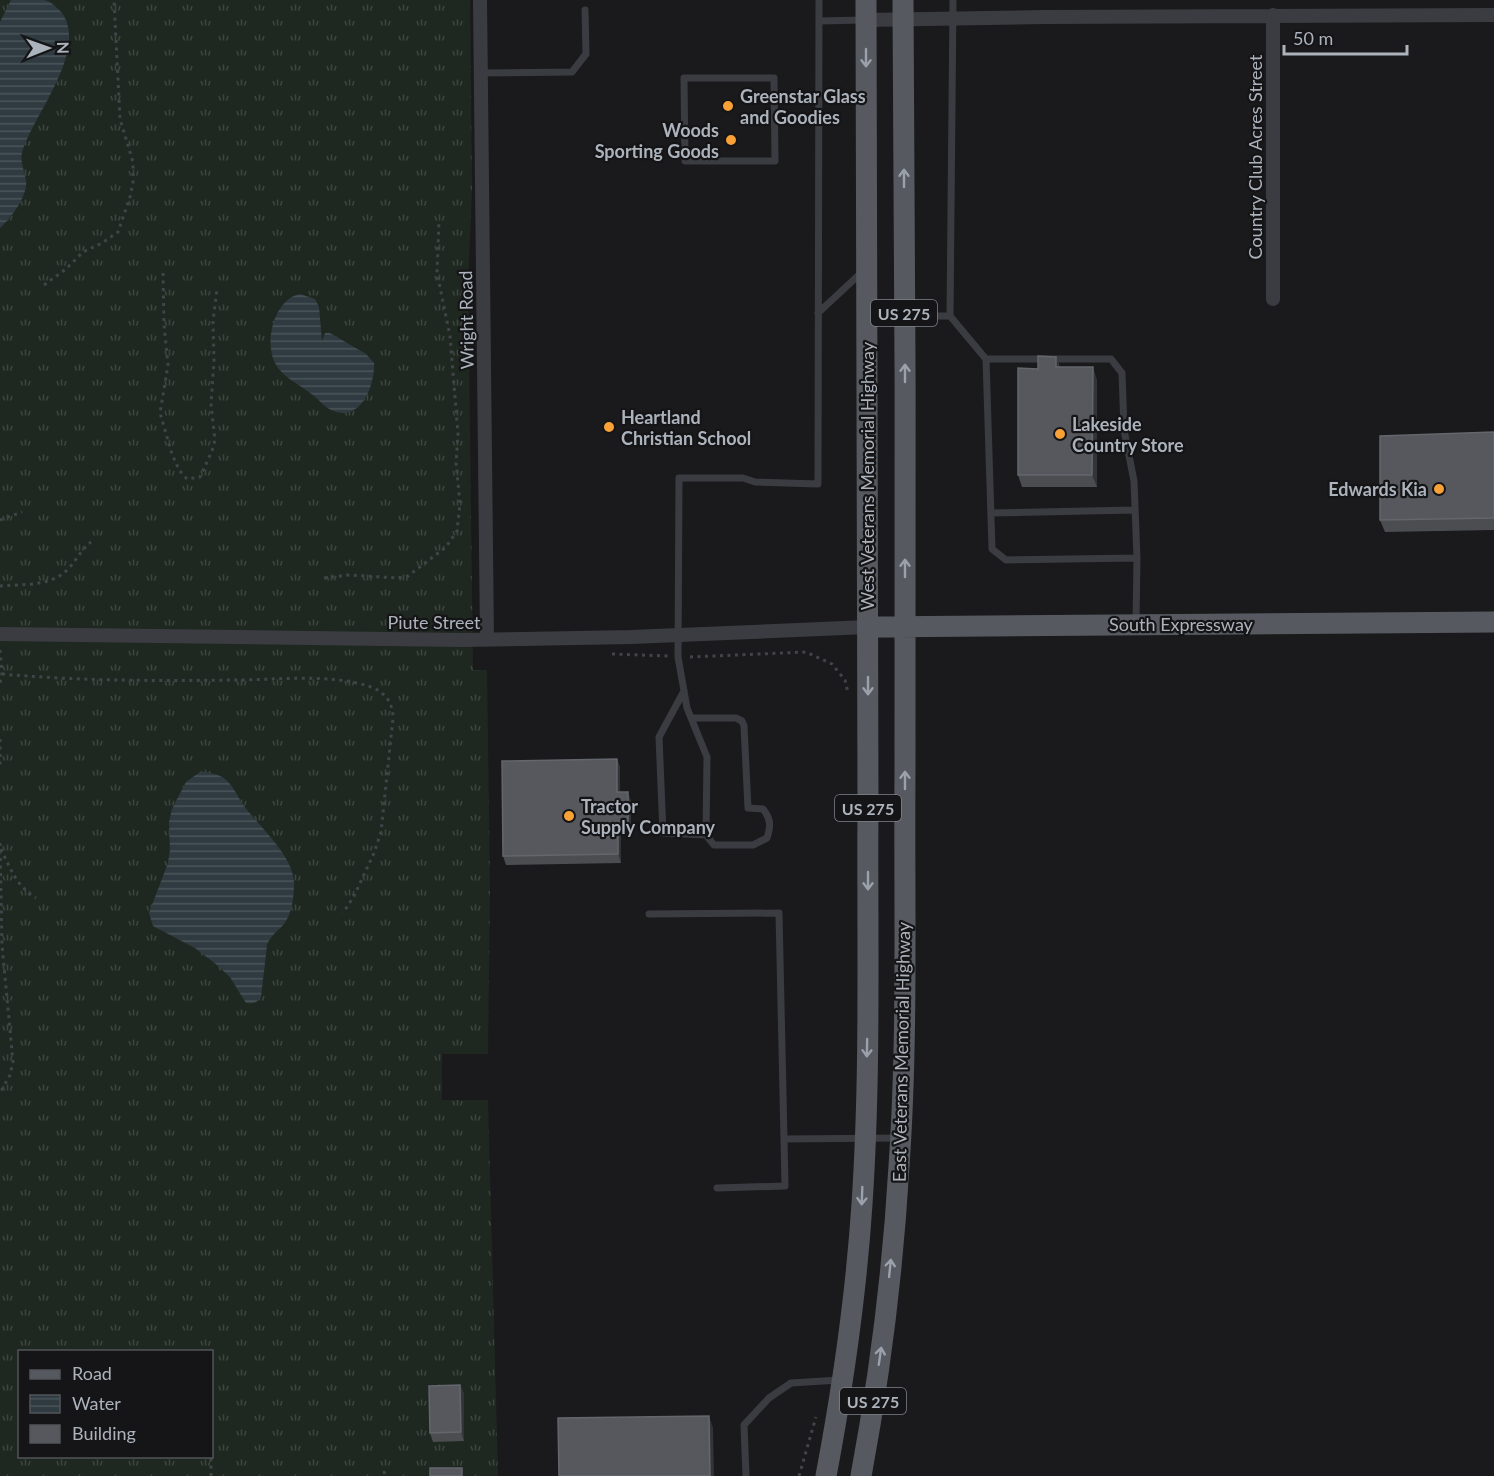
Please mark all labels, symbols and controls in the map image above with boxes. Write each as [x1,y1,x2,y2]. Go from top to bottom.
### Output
north arrow [18,18,78,78]
scale bar [1284,18,1407,56]
text: 50 m [1293,27,1333,49]
text: N [54,41,73,54]
one-way arrow [860,48,872,68]
street label: Country Club Acres Street [1244,54,1266,259]
place label: Greenstar Glass and Goodies [740,85,866,128]
marker: Greenstar Glass and Goodies [721,99,735,113]
place label: Woods Sporting Goods [595,119,719,162]
marker: Woods Sporting Goods [724,133,738,147]
one-way arrow [898,169,910,189]
street label: Wright Road [454,270,478,370]
road number: US 275 [871,300,937,326]
street label: West Veterans Memorial Highway [856,341,878,610]
one-way arrow [899,364,910,384]
place label: Heartland Christian School [621,406,751,449]
place label: Lakeside Country Store [1072,413,1184,456]
marker: Heartland Christian School [602,420,616,434]
marker: Lakeside Country Store [1053,427,1067,441]
place label: Edwards Kia [1328,478,1427,500]
marker: Edwards Kia [1432,482,1446,496]
one-way arrow [899,559,911,579]
street label: Piute Street [387,611,481,633]
street label: South Expressway [1109,613,1254,635]
one-way arrow [862,675,874,695]
one-way arrow [899,770,911,790]
place label: Tractor Supply Company [581,795,716,838]
road number: US 275 [835,795,901,821]
marker: Tractor Supply Company [562,809,576,823]
one-way arrow [862,870,874,890]
street label: East Veterans Memorial Highway [888,921,914,1182]
one-way arrow [861,1038,873,1058]
one-way arrow [857,1185,868,1205]
one-way arrow [885,1258,896,1278]
one-way arrow [874,1347,885,1366]
legend [18,1350,213,1458]
text: Road [72,1362,112,1384]
road number: US 275 [840,1388,906,1414]
text: Water [72,1392,121,1414]
text: Building [72,1422,136,1444]

